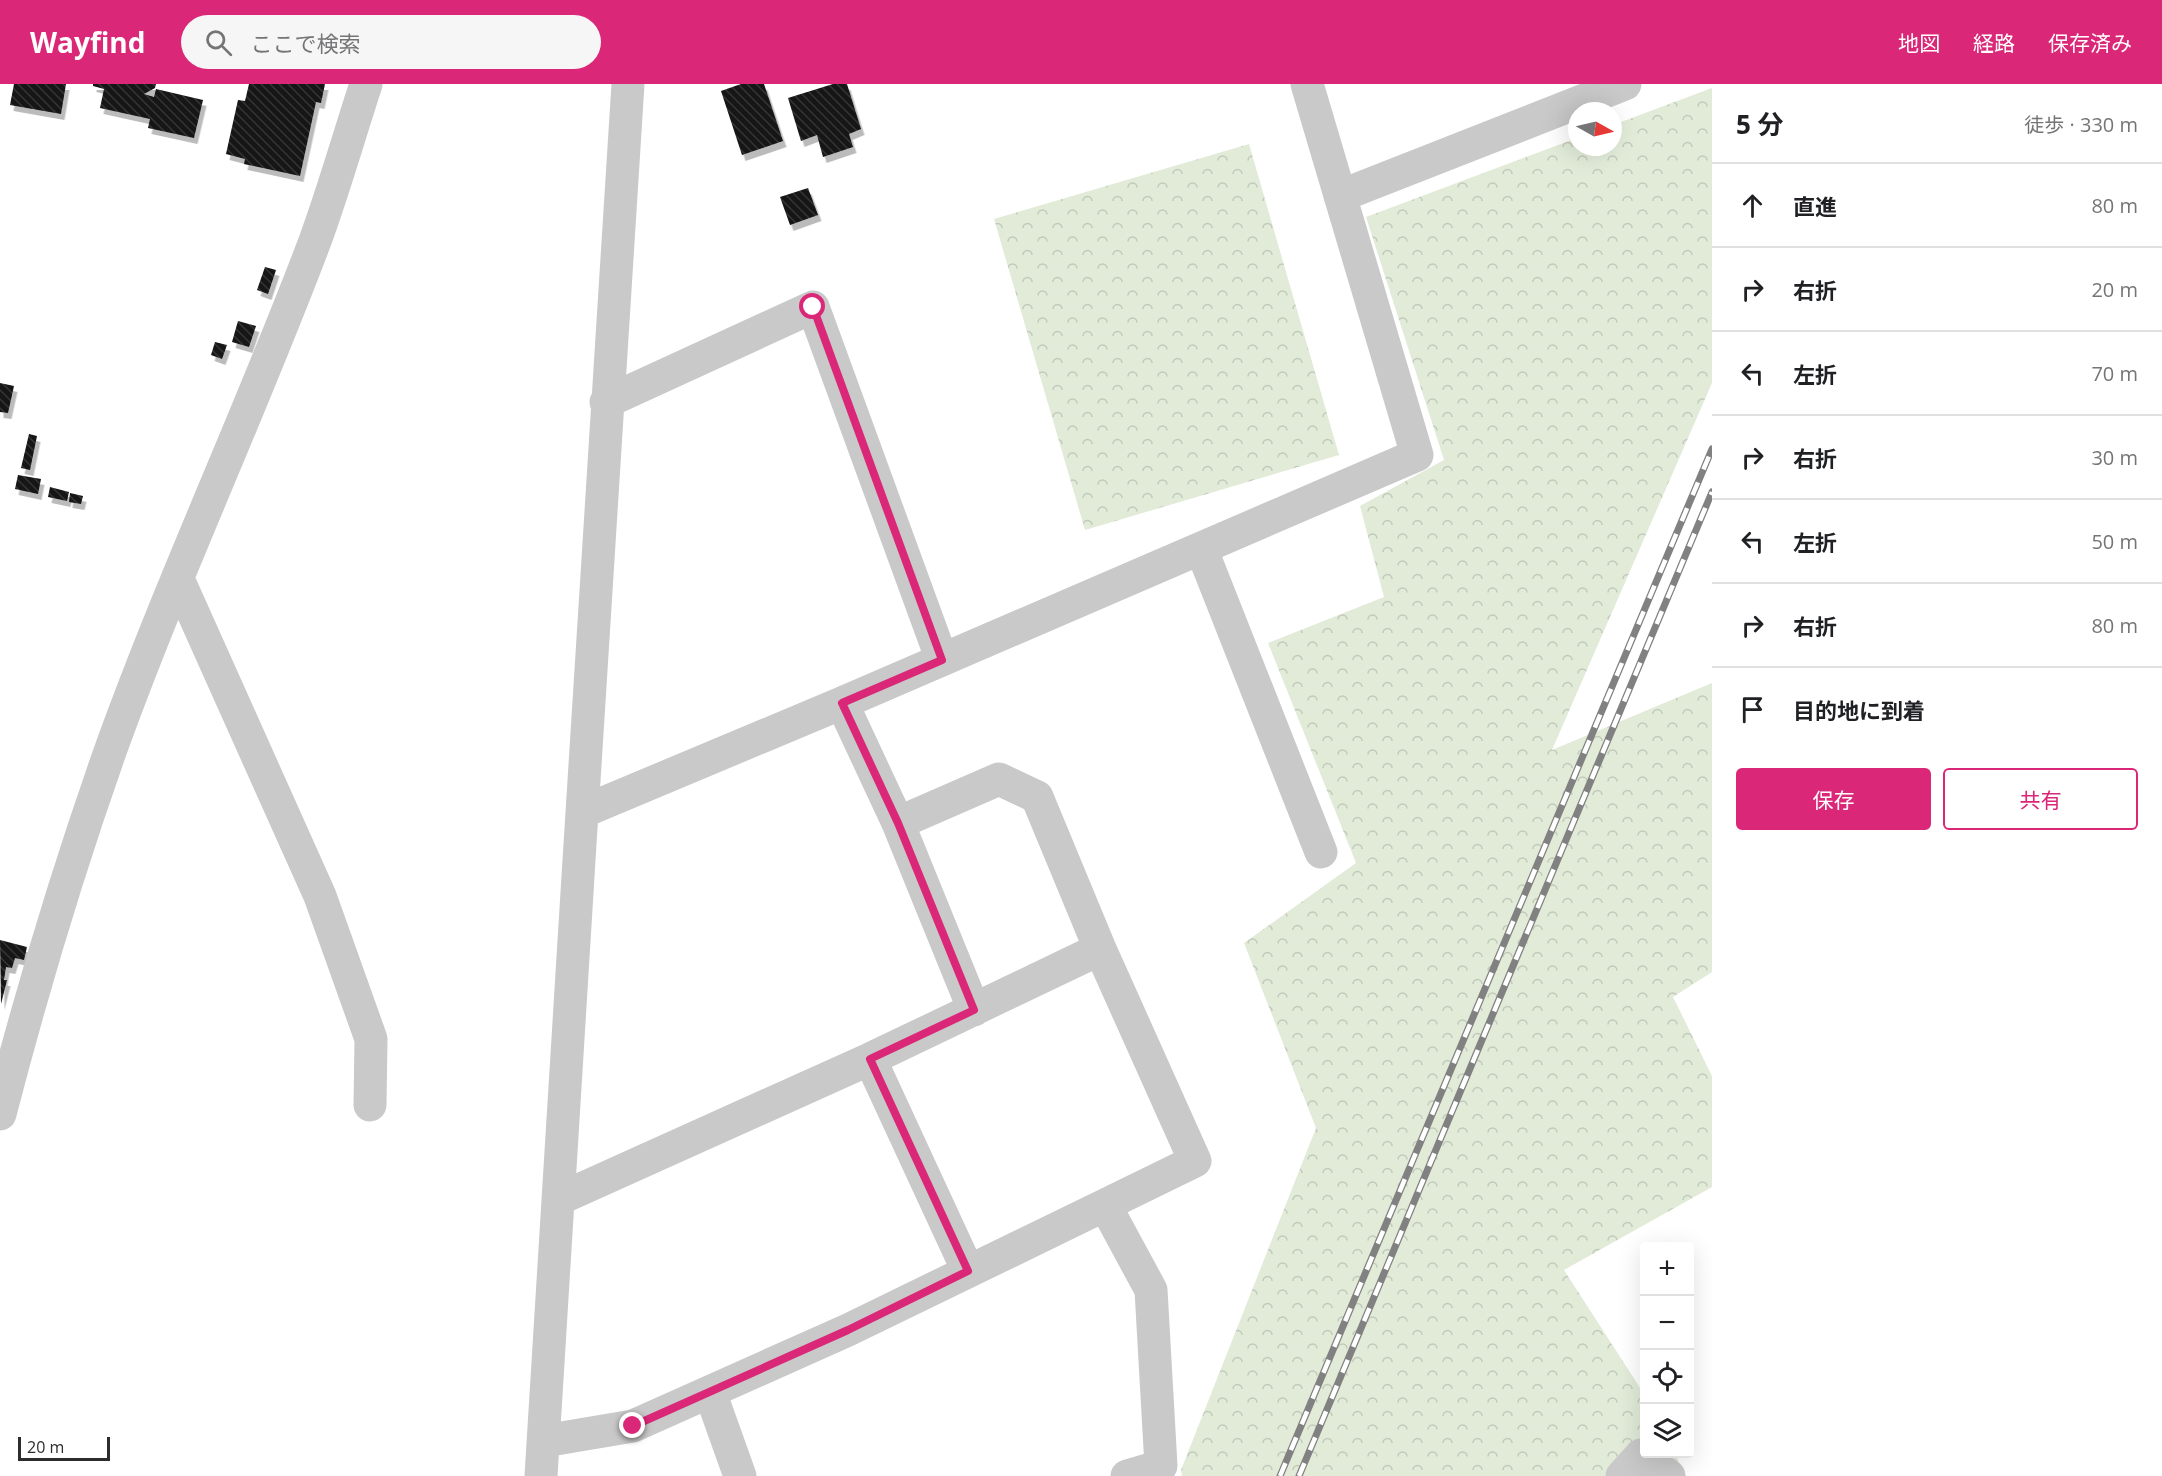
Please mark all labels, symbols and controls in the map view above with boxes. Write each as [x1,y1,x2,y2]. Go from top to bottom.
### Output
search box [181,15,601,69]
text: Wayfind [30,23,145,61]
icon: search [202,26,235,59]
text: ここで検索 [250,28,360,58]
text: 地図 [1898,29,1940,57]
text: 経路 [1973,29,2015,57]
text: 保存済み [2048,29,2132,57]
north arrow [1568,102,1622,156]
text: 5 分 [1736,106,1784,142]
text: 徒歩 · 330 m [2024,111,2138,138]
icon: ahead [1736,189,1769,222]
text: 直進 [1793,191,1837,221]
text: 80 m [2091,192,2138,219]
icon: right [1736,273,1769,306]
text: 右折 [1793,275,1837,305]
text: 20 m [2091,276,2138,303]
route start [799,293,825,319]
icon: left [1736,357,1769,390]
text: 左折 [1793,359,1837,389]
text: 70 m [2091,360,2138,387]
icon: right [1736,441,1769,474]
text: 右折 [1793,443,1837,473]
text: 30 m [2091,444,2138,471]
icon: left [1736,525,1769,558]
text: 左折 [1793,527,1837,557]
text: 50 m [2091,528,2138,555]
icon: right [1736,609,1769,642]
text: 右折 [1793,611,1837,641]
text: 80 m [2091,612,2138,639]
icon: arrive [1736,693,1769,726]
text: 目的地に到着 [1793,695,1925,725]
button: 保存 [1736,768,1931,830]
button: 共有 [1943,768,2138,830]
map controls [1640,1242,1694,1458]
button: + [1640,1242,1694,1296]
button: − [1640,1296,1694,1350]
button: locate [1640,1350,1694,1404]
button: layers [1640,1404,1694,1458]
route end [619,1412,645,1438]
scale bar [18,1434,110,1462]
text: 20 m [27,1436,64,1458]

